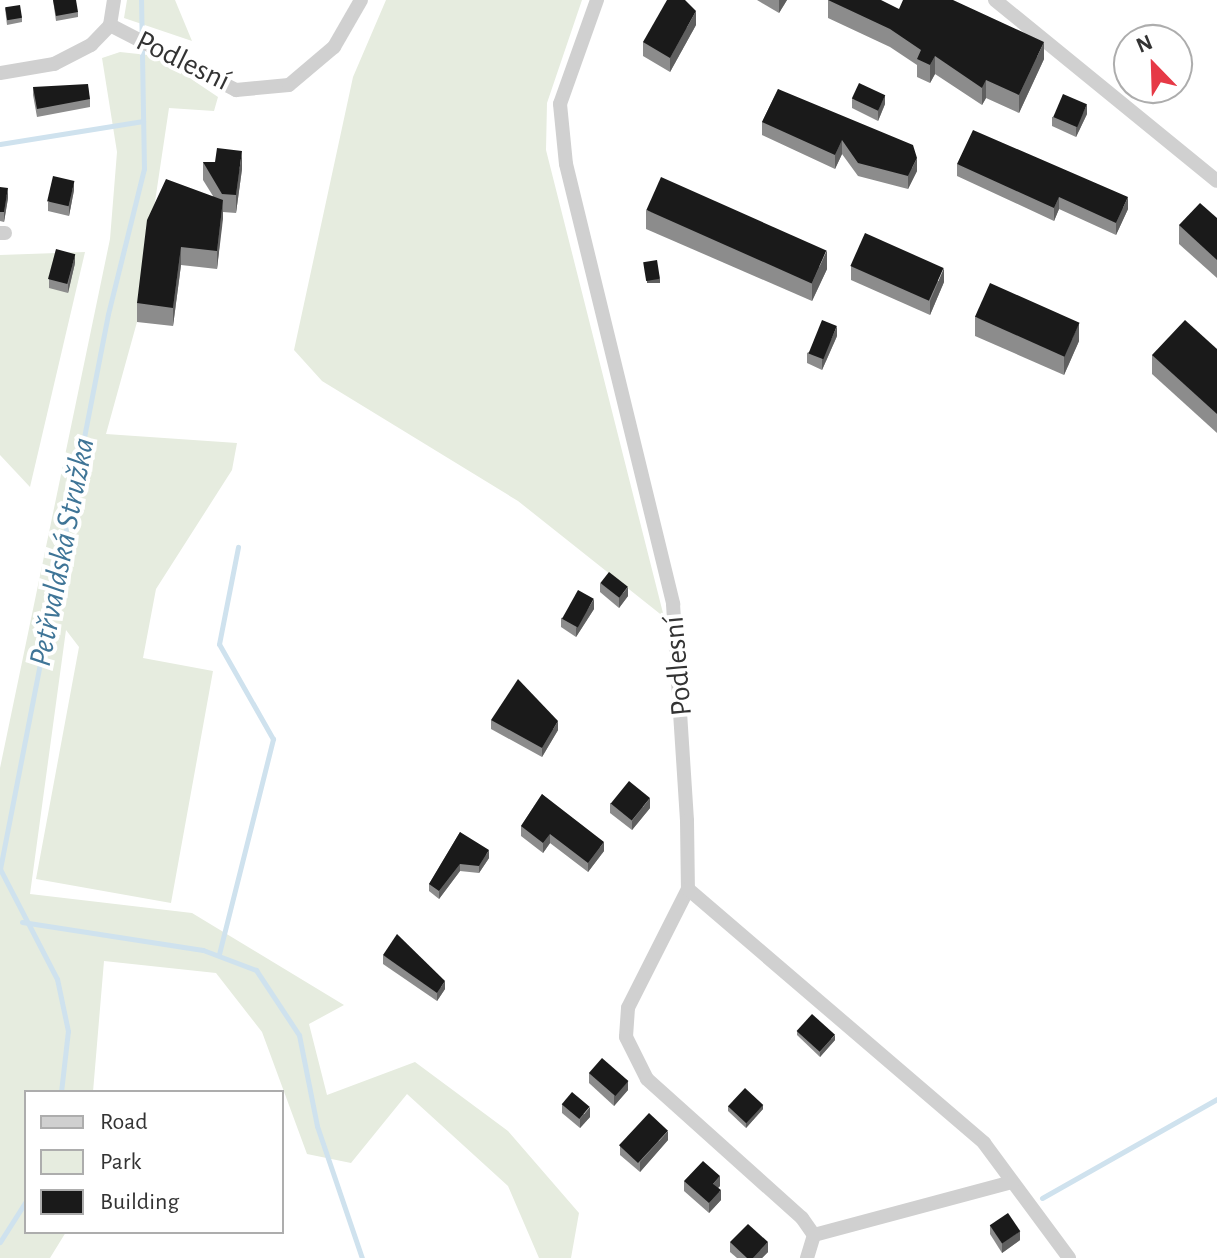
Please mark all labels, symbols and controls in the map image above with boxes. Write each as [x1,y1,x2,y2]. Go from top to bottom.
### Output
street label: Podlesní [130,23,236,99]
north arrow [1113,24,1193,104]
text: N [1133,31,1156,57]
water label: Petřvaldská Stružka [21,434,103,670]
street label: Podlesní [656,615,700,717]
legend [24,1090,284,1234]
text: Road [100,1110,148,1134]
text: Park [100,1150,141,1174]
text: Building [100,1190,179,1214]

